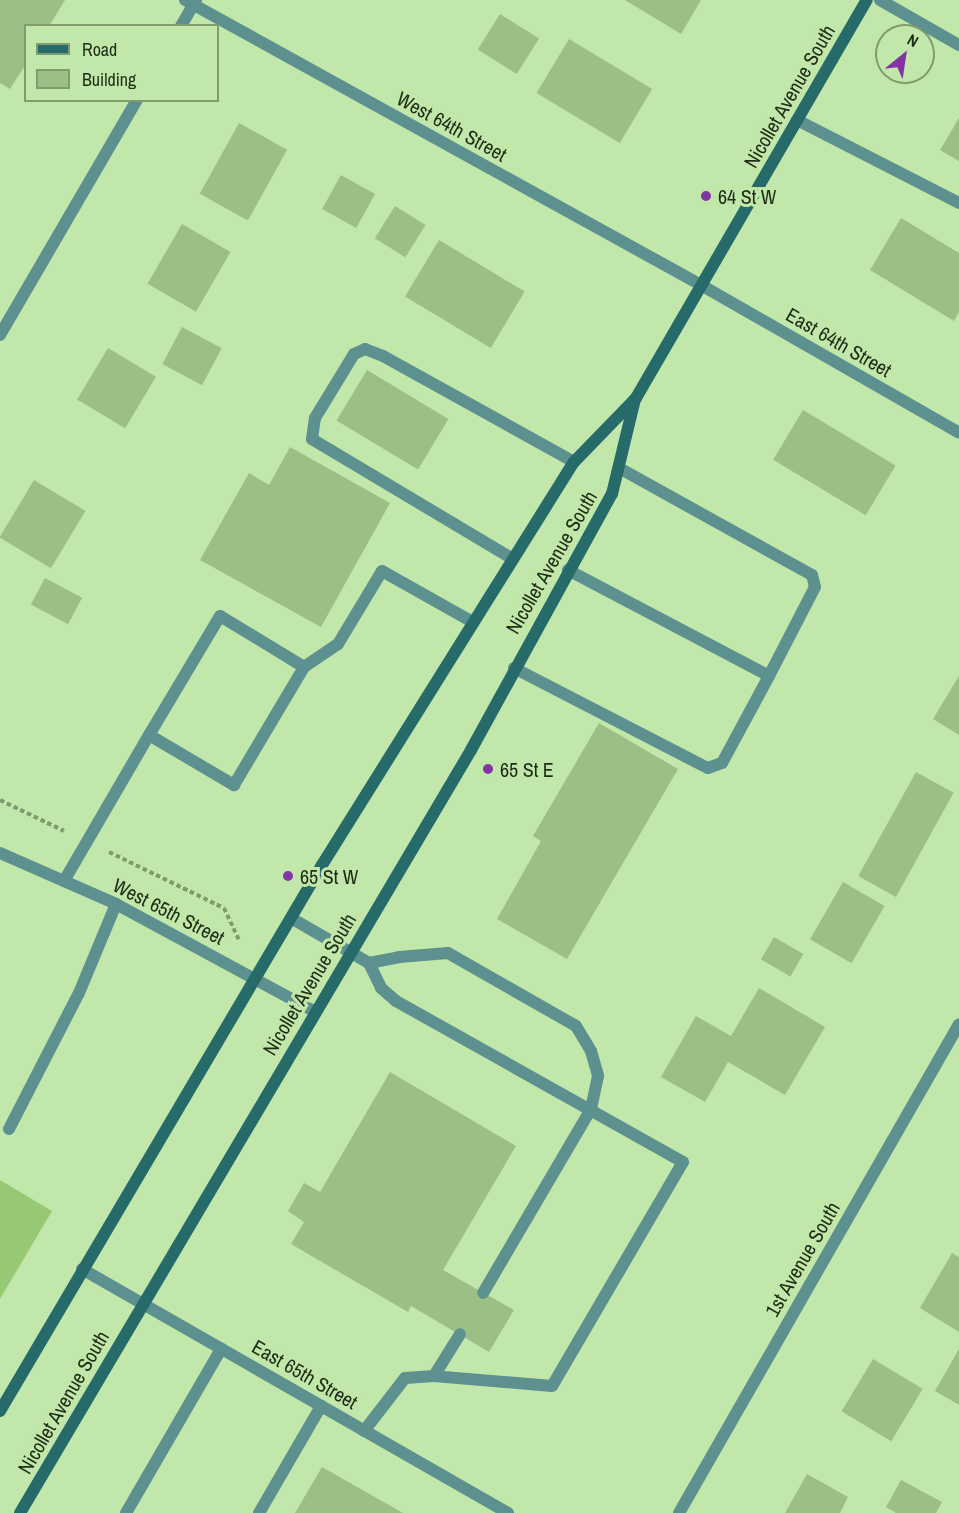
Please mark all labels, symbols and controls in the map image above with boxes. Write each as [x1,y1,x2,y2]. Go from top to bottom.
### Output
street label: Nicollet Avenue South [738,20,840,172]
legend [24,24,219,102]
north arrow [875,24,935,84]
text: N [903,28,923,52]
text: Road [82,37,117,62]
text: Building [82,67,136,92]
street label: West 64th Street [393,86,511,166]
place label: 64 St W [718,184,776,208]
marker: 64 St W [699,189,713,203]
street label: East 64th Street [782,302,896,382]
street label: Nicollet Avenue South [500,486,602,638]
place label: 65 St E [500,757,554,781]
marker: 65 St E [481,762,495,776]
place label: 65 St W [300,864,358,888]
marker: 65 St W [281,869,295,883]
street label: West 65th Street [109,873,229,949]
street label: Nicollet Avenue South [257,908,361,1060]
street label: 1st Avenue South [759,1197,845,1321]
street label: Nicollet Avenue South [12,1326,114,1478]
street label: East 65th Street [248,1334,362,1414]

